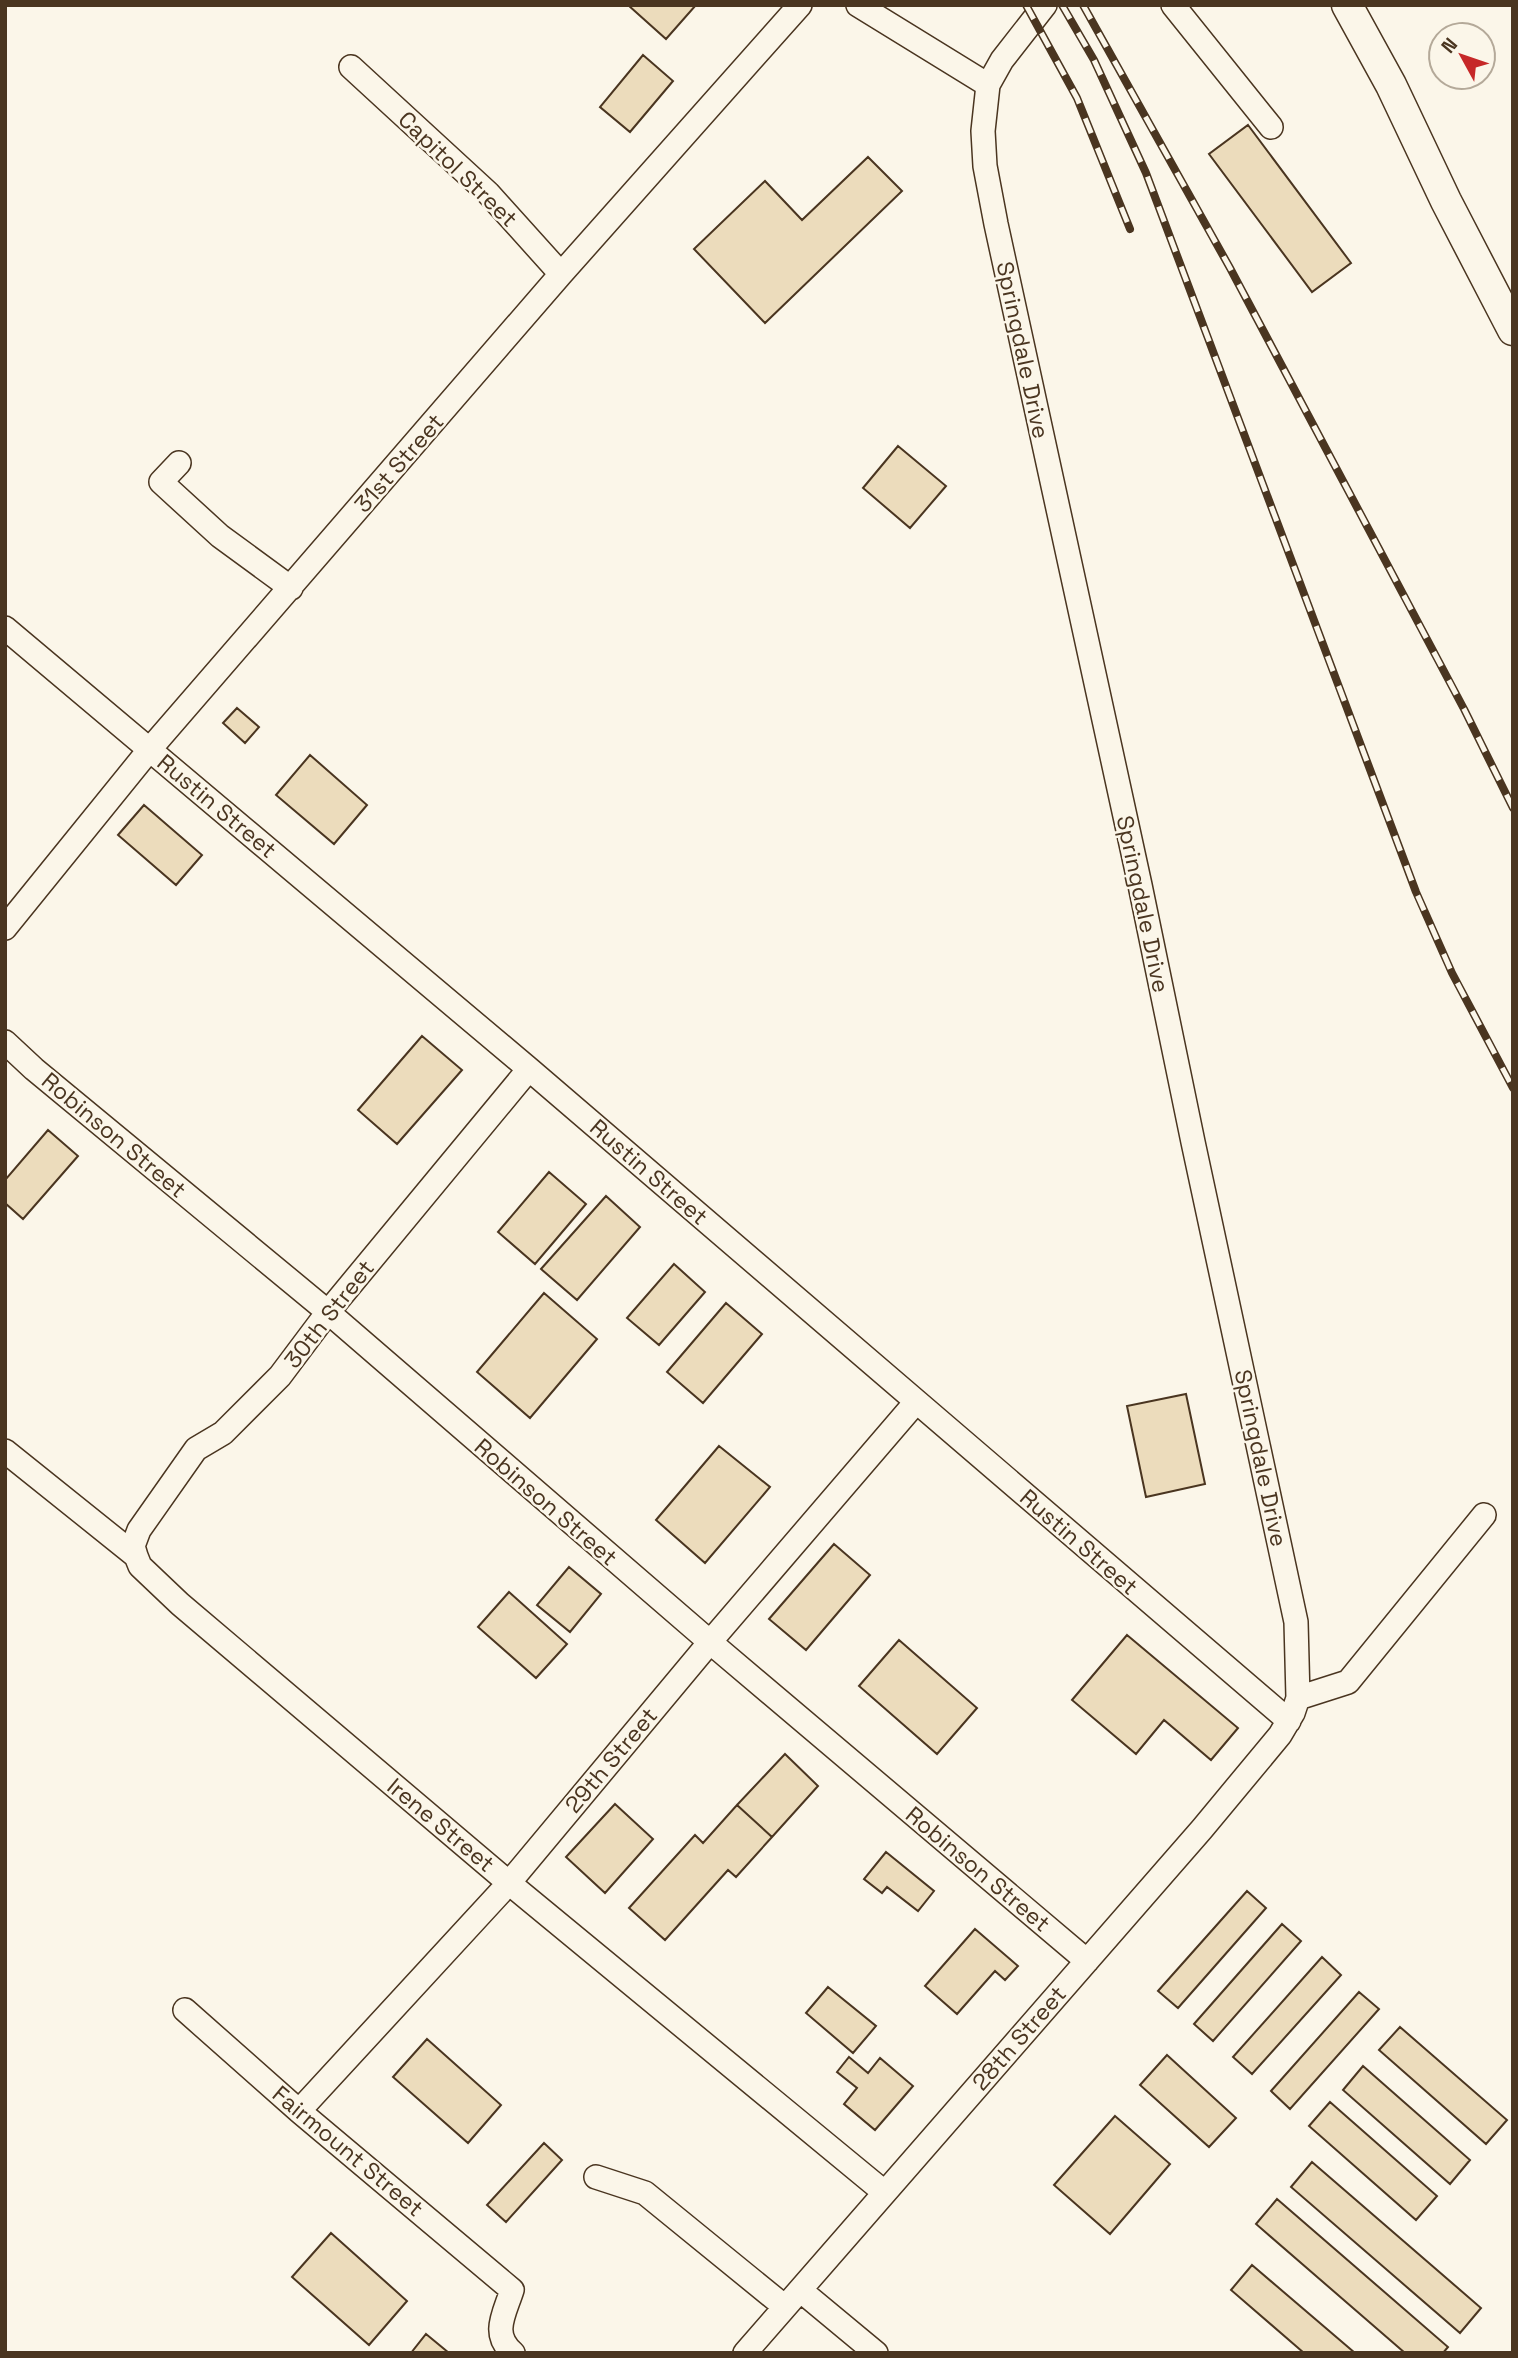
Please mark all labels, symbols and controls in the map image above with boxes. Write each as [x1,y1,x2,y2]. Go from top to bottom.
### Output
north arrow [1427,21,1497,91]
text: N [1436,32,1463,58]
street label: Capitol Street [392,104,524,234]
street label: Springdale Drive [990,259,1056,441]
street label: 31st Street [348,407,450,519]
street label: Rustin Street [151,747,283,865]
street label: Springdale Drive [1110,813,1176,995]
street label: Robinson Street [35,1066,193,1204]
street label: Rustin Street [584,1112,714,1232]
street label: 30th Street [277,1254,381,1374]
street label: Springdale Drive [1228,1367,1294,1549]
street label: Robinson Street [468,1432,624,1572]
street label: Rustin Street [1014,1482,1144,1602]
street label: 29th Street [558,1701,664,1819]
street label: Irene Street [381,1771,501,1879]
street label: Robinson Street [899,1800,1057,1938]
street label: 28th Street [965,1979,1073,2097]
street label: Fairmount Street [266,2079,430,2223]

